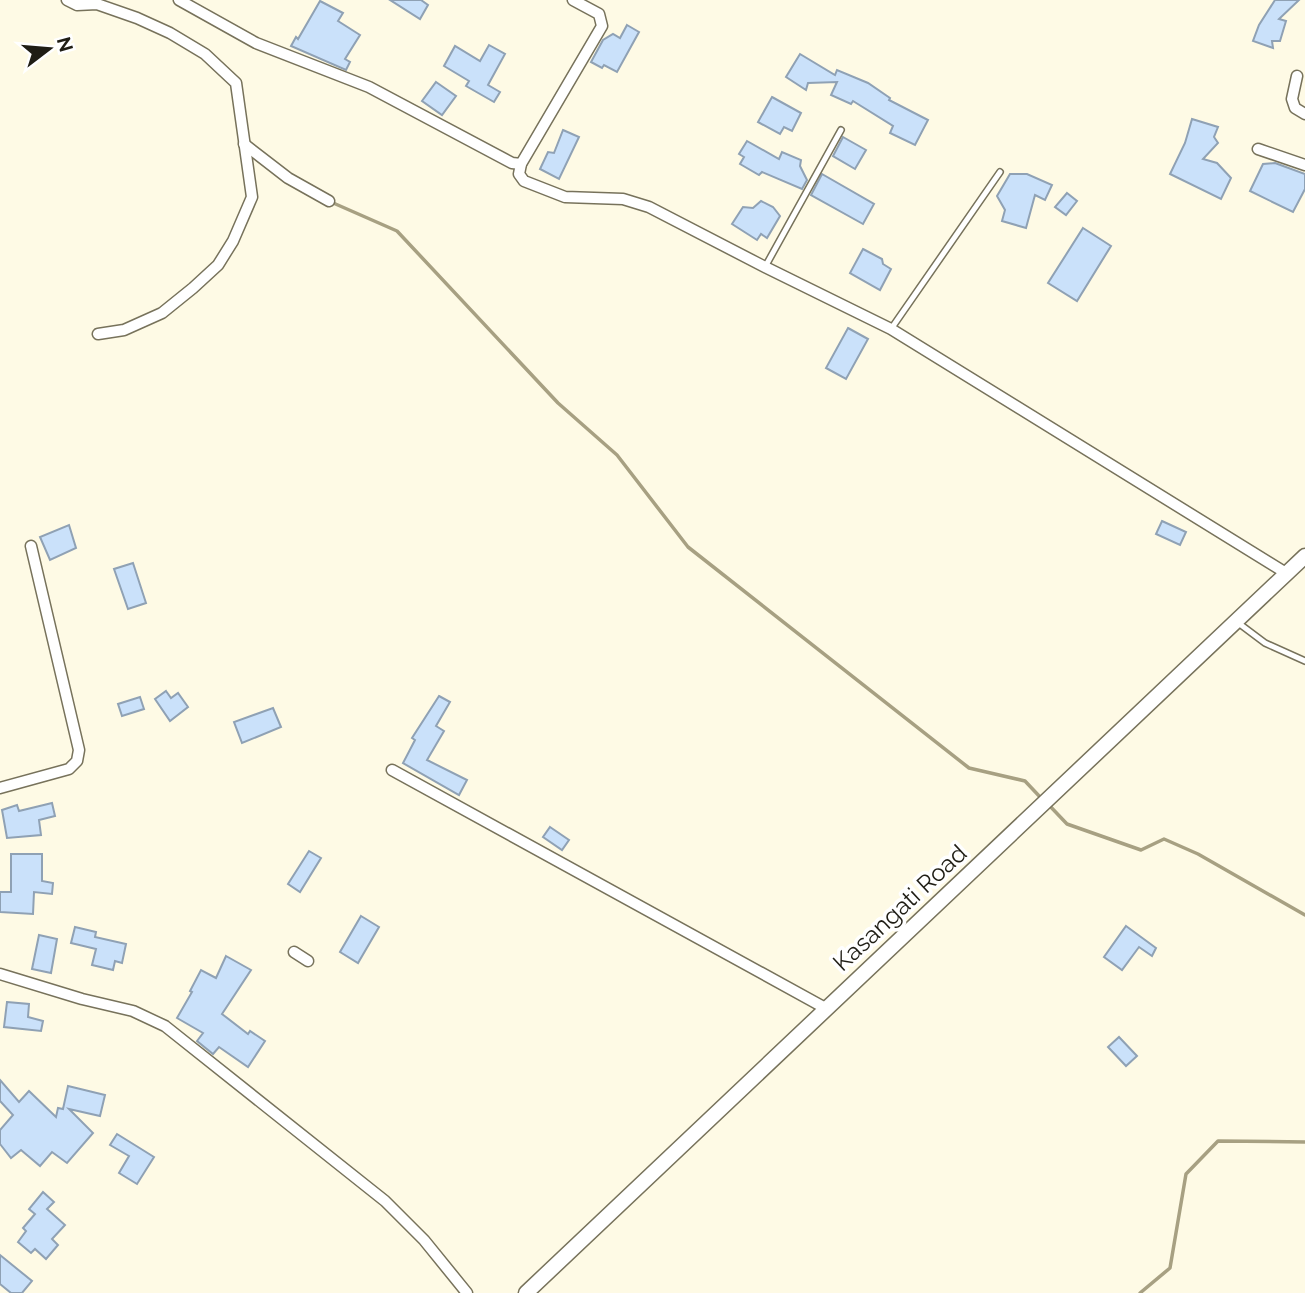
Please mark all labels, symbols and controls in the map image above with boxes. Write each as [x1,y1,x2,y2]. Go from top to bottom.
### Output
north arrow [14,14,84,84]
text: N [53,34,78,54]
street label: Kasangati Road [827,838,972,977]

